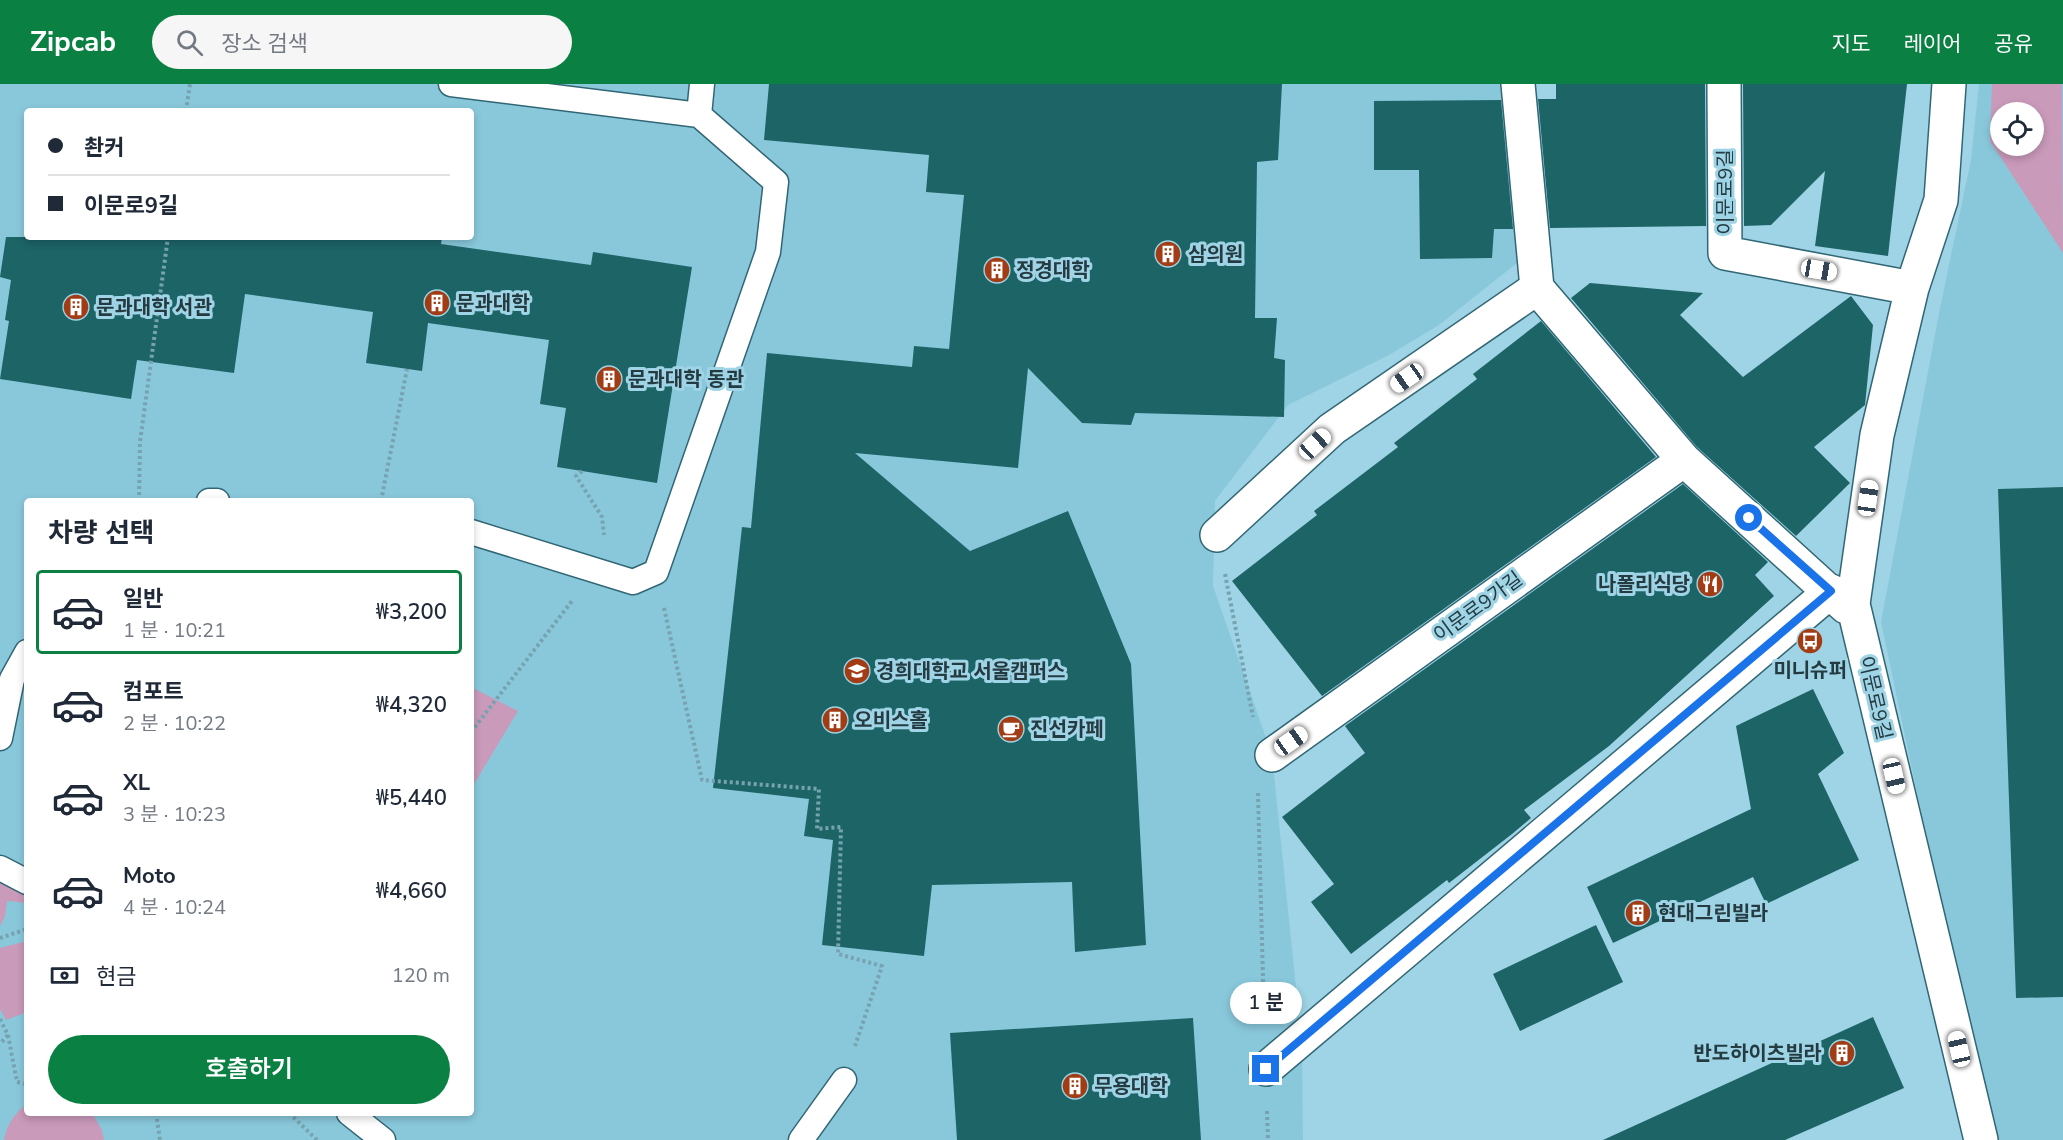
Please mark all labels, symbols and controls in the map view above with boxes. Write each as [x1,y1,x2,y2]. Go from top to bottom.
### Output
search box [152,15,572,69]
text: Zipcab [30,23,116,61]
icon: search [173,26,206,59]
text: 장소 검색 [221,29,308,59]
text: 지도 [1832,30,1870,58]
text: 레이어 [1903,30,1961,58]
text: 공유 [1994,30,2033,58]
map controls [1990,102,2044,156]
button: locate [1990,102,2044,156]
text: 촨커 [84,133,124,163]
street label: 이문로9길 [1712,149,1739,235]
text: 이문로9길 [84,191,178,221]
building icon: 삼의원 [1153,239,1183,269]
place label: 삼의원 [1188,241,1243,268]
building icon: 정경대학 [982,255,1012,285]
place label: 정경대학 [1016,257,1090,284]
car [1800,258,1838,282]
building icon: 문과대학 [422,288,452,318]
place label: 문과대학 [456,290,530,317]
building icon: 문과대학 서관 [61,292,91,322]
place label: 문과대학 서관 [96,294,212,321]
car [1387,360,1427,396]
building icon: 문과대학 동관 [594,364,624,394]
place label: 문과대학 동관 [628,366,744,393]
car [1296,425,1334,463]
car [1857,479,1879,517]
route start [1735,504,1762,531]
text: 차량 선택 [48,515,155,552]
street label: 이문로9가길 [1428,566,1528,648]
restaurant icon: 나폴리식당 [1695,569,1725,599]
place label: 나폴리식당 [1598,571,1690,598]
text: 일반 [123,584,163,614]
icon: car [51,585,105,639]
text: ₩3,200 [376,597,447,627]
text: 1 분 · 10:21 [123,617,226,644]
bus stop icon: 미니슈퍼 [1795,626,1825,656]
street label: 이문로9길 [1852,653,1898,743]
school or university icon: 경희대학교 서울캠퍼스 [842,656,872,686]
place label: 미니슈퍼 [1773,657,1847,684]
place label: 경희대학교 서울캠퍼스 [876,658,1065,685]
text: 컴포트 [123,677,184,707]
icon: car [51,678,105,732]
text: ₩4,320 [376,690,447,720]
building icon: 오비스홀 [820,705,850,735]
place label: 오비스홀 [854,707,928,734]
text: 2 분 · 10:22 [123,710,226,737]
cafe icon: 진선카페 [996,714,1026,744]
place label: 진선카페 [1030,716,1104,743]
car [1271,723,1311,759]
car [1881,756,1907,796]
text: XL [123,768,150,798]
icon: car [51,771,105,825]
text: ₩5,440 [376,783,447,813]
text: 3 분 · 10:23 [123,801,226,828]
text: Moto [123,861,176,891]
icon: car [51,864,105,918]
text: ₩4,660 [376,876,447,906]
text: 4 분 · 10:24 [123,894,226,921]
building icon: 현대그린빌라 [1623,898,1653,928]
place label: 현대그린빌라 [1658,900,1768,927]
icon: cash [48,959,81,992]
text: 현금 [96,962,136,992]
text: 120 m [392,962,450,989]
callout: 1 분 [1230,982,1302,1024]
text: 1 분 [1248,989,1284,1016]
car [1946,1029,1972,1069]
button: 호출하기 [48,1035,450,1104]
building icon: 반도하이츠빌라 [1827,1038,1857,1068]
place label: 반도하이츠빌라 [1693,1040,1822,1067]
route end [1252,1055,1279,1082]
building icon: 무용대학 [1060,1071,1090,1101]
place label: 무용대학 [1094,1073,1168,1100]

